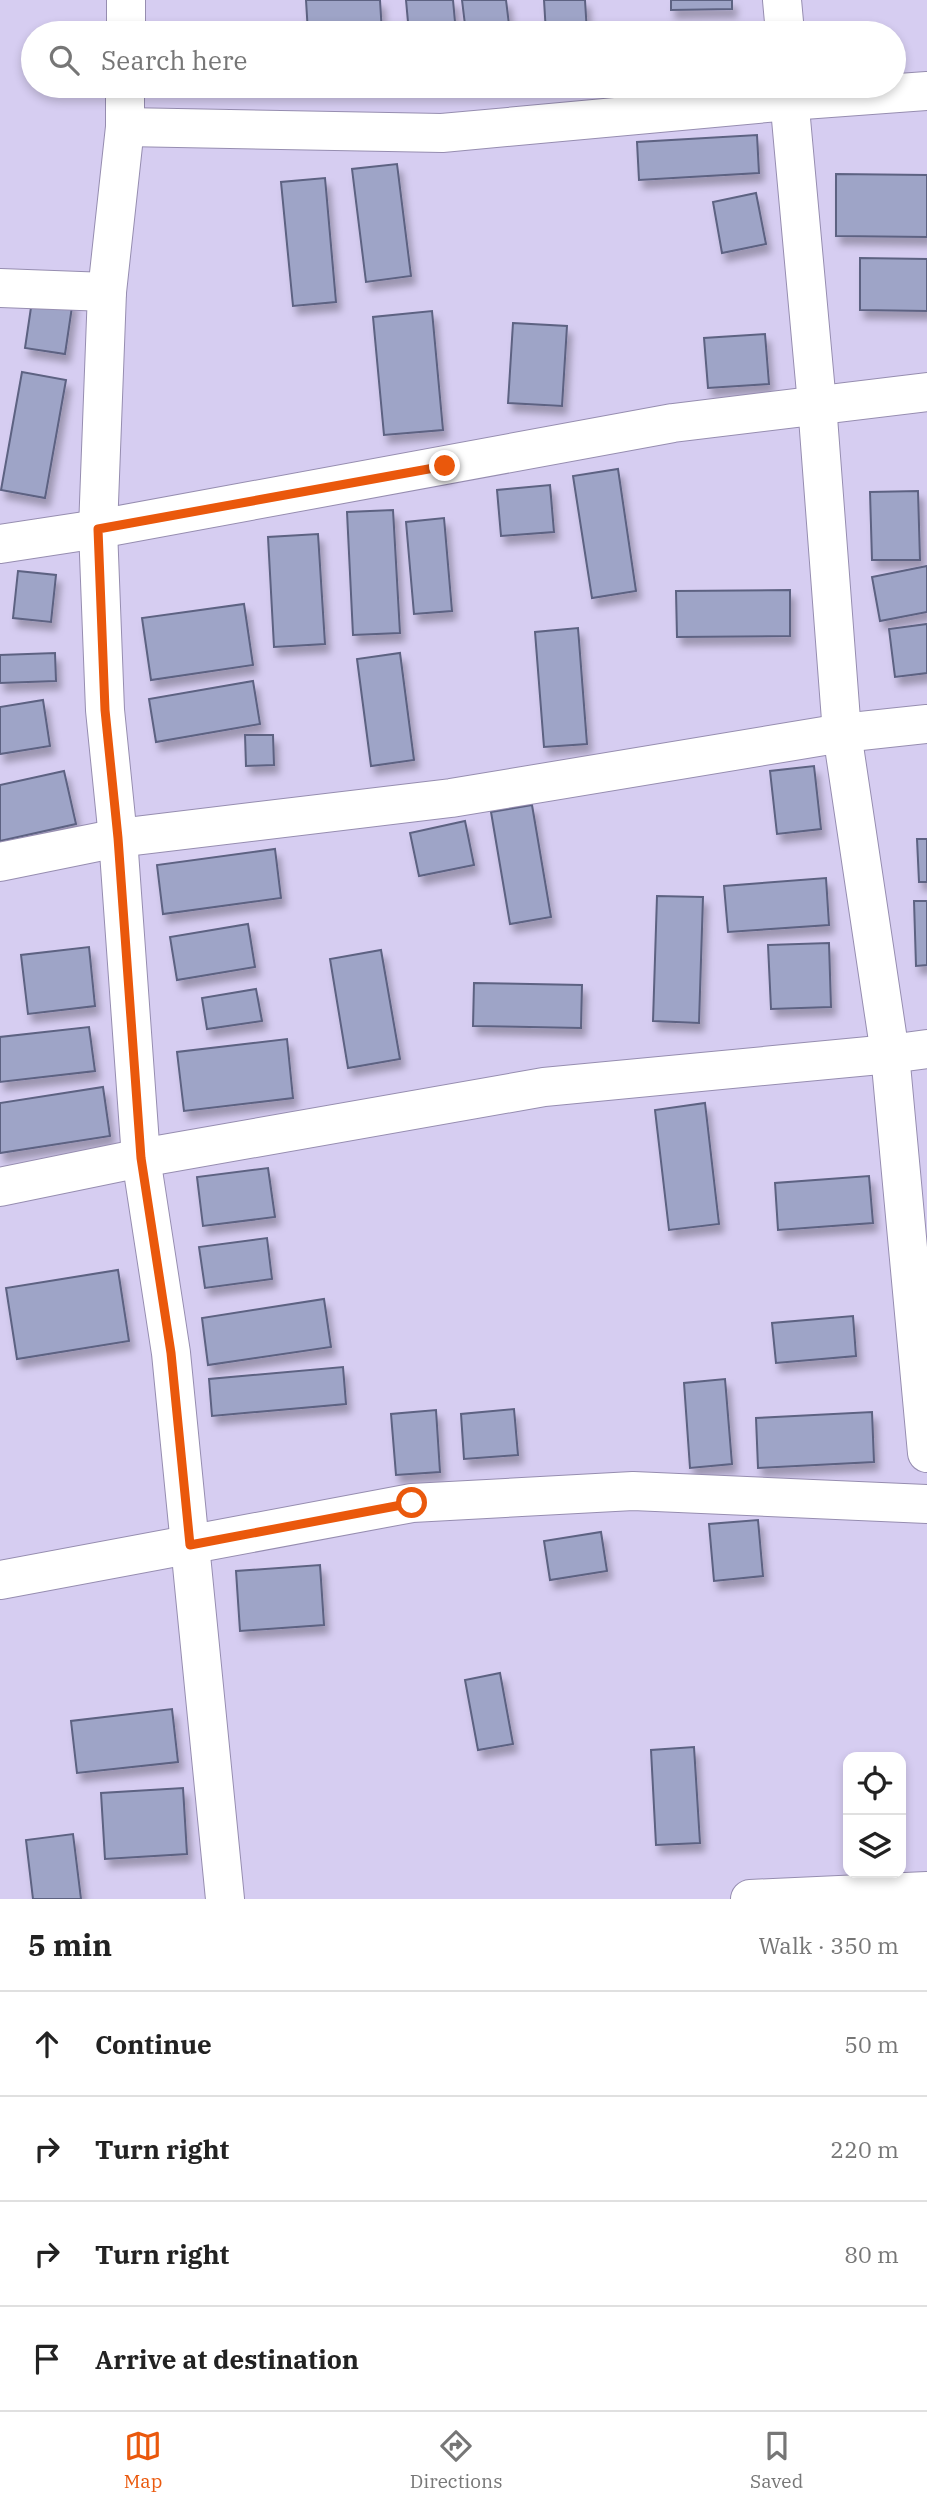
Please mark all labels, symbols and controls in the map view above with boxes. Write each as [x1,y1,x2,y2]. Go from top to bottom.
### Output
search box [21,21,906,98]
icon: search [45,41,83,79]
text: Search here [101,43,247,77]
route end [429,450,460,481]
route start [396,1487,427,1518]
map controls [843,1752,906,1878]
button: locate [843,1752,906,1815]
button: layers [843,1815,906,1878]
text: 5 min [28,1925,112,1964]
text: Walk · 350 m [758,1930,899,1960]
icon: ahead [28,2025,66,2063]
text: Continue [95,2027,212,2061]
text: 50 m [844,2029,899,2059]
icon: right [28,2130,66,2168]
text: Turn right [95,2132,229,2166]
text: 220 m [830,2134,899,2164]
icon: right [28,2235,66,2273]
text: Turn right [95,2237,229,2271]
text: 80 m [844,2239,899,2269]
icon: arrive [28,2340,66,2378]
text: Arrive at destination [95,2342,359,2376]
tab: Map [124,2427,162,2493]
tab: Directions [410,2427,503,2493]
tab: Saved [750,2427,803,2493]

